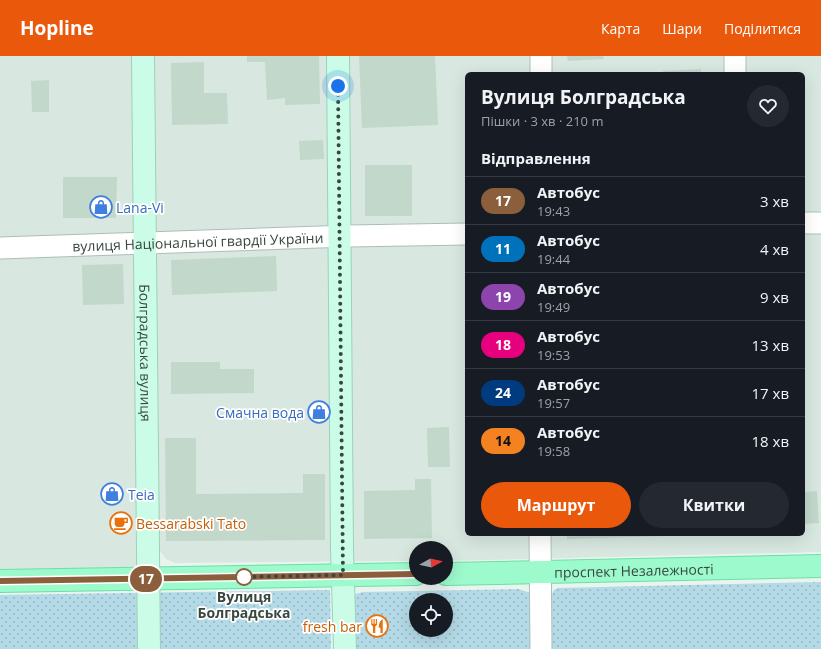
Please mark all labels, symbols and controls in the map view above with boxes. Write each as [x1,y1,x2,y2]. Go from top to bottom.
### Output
text: Hopline [20,15,94,41]
text: Карта [601,19,640,38]
text: Шари [662,19,702,38]
text: Поділитися [724,19,801,38]
your location [328,76,348,96]
text: Вулиця Болградська [481,84,686,110]
button: heart [747,85,789,127]
text: Пішки · 3 хв · 210 m [481,112,603,130]
text: Відправлення [481,148,591,168]
text: Автобус [537,182,600,202]
text: 17 [495,191,511,210]
text: 3 хв [760,191,789,211]
shop icon: Lana-Vi [88,194,114,220]
place label: Lana-Vi [116,198,164,217]
text: 19:43 [537,202,570,220]
street label: вулиця Національної гвардії України [72,227,324,255]
text: Автобус [537,230,600,250]
text: 11 [495,239,511,258]
text: 4 хв [760,239,789,259]
text: 19:44 [537,250,570,268]
text: Автобус [537,278,600,298]
street label: Болградська вулиця [136,284,156,422]
text: 19 [495,287,511,306]
text: 9 хв [760,287,789,307]
text: 19:49 [537,298,570,316]
text: Автобус [537,326,600,346]
text: 18 [495,335,511,354]
text: 13 хв [751,335,789,355]
text: 19:53 [537,346,570,364]
text: Автобус [537,374,600,394]
text: 24 [495,383,511,402]
text: 17 хв [751,383,789,403]
text: 19:57 [537,394,570,412]
shop icon: Смачна вода [306,399,332,425]
place label: Смачна вода [216,403,304,422]
text: Автобус [537,422,600,442]
text: 14 [495,431,511,450]
text: 18 хв [751,431,789,451]
text: 19:58 [537,442,570,460]
shop icon: Teia [99,481,125,507]
button: Маршрут [481,482,631,528]
button: Квитки [639,482,789,528]
place label: Teia [128,485,155,504]
cafe icon: Bessarabski Tato [108,510,134,536]
place label: Bessarabski Tato [136,514,246,533]
north arrow [409,541,453,585]
map controls [409,541,453,637]
street label: проспект Незалежності [554,559,714,581]
line badge: 17 [128,566,164,592]
marker: Вулиця Болградська [235,568,253,586]
text: 17 [138,569,154,588]
place label: Вулиця Болградська [198,587,290,622]
button: locate [409,593,453,637]
restaurant icon: fresh bar [364,613,390,639]
place label: fresh bar [303,617,362,636]

